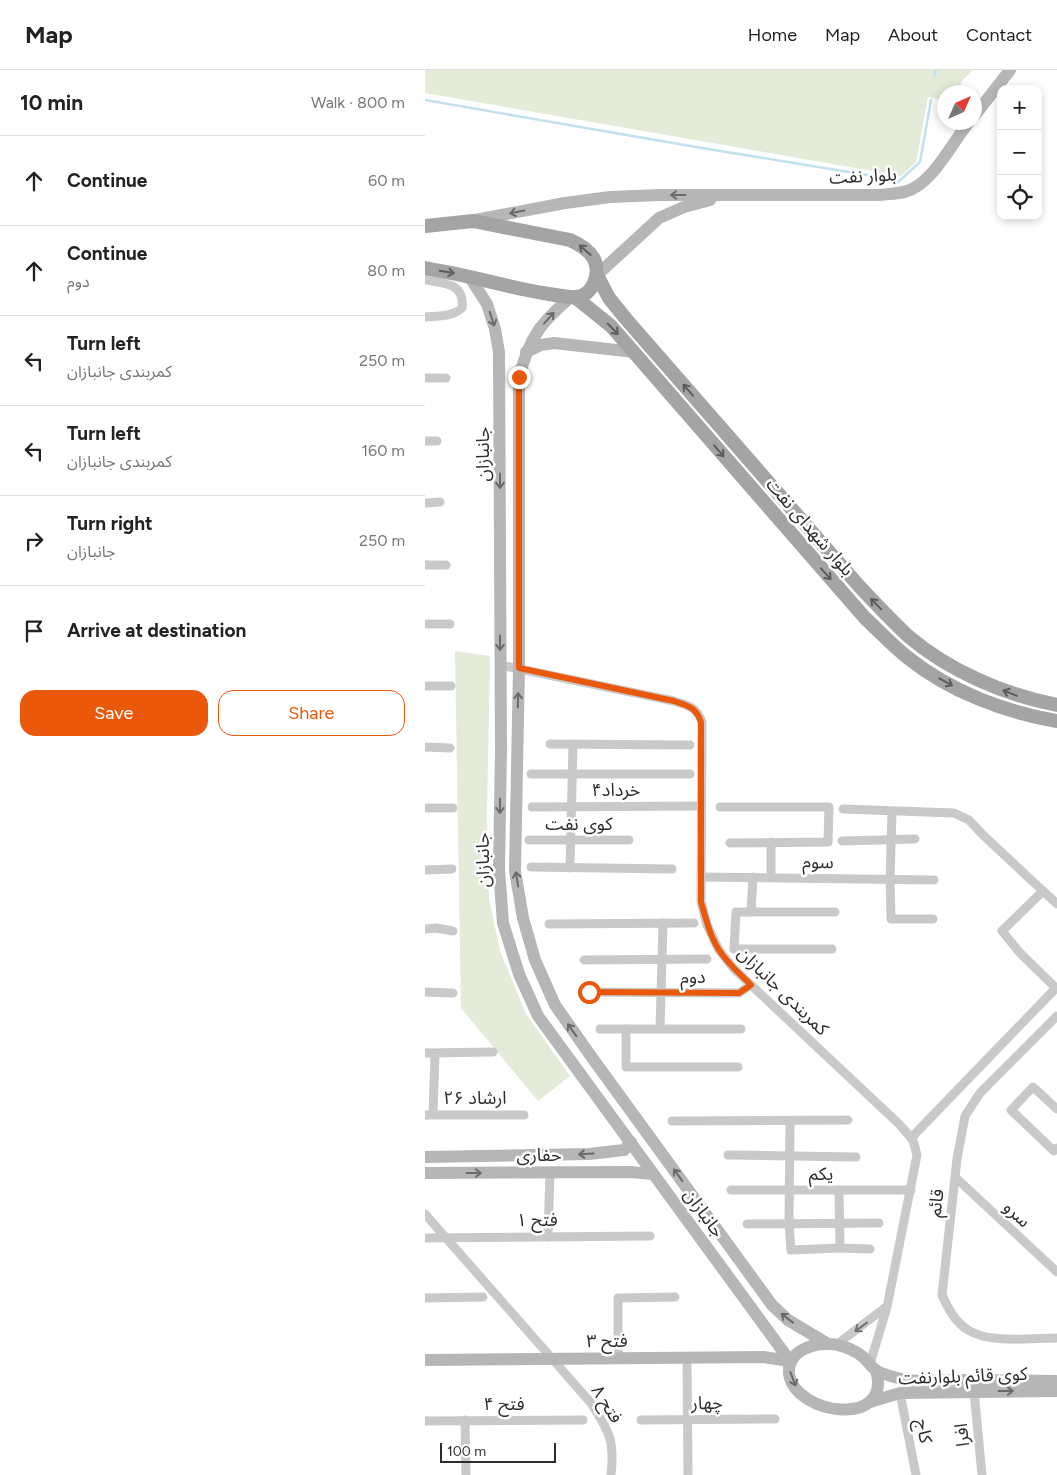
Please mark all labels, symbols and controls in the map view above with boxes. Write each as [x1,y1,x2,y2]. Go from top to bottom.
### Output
text: Map [25,20,73,49]
text: Home [748,24,797,46]
text: Map [825,24,860,46]
text: About [888,24,938,46]
text: Contact [966,24,1032,46]
north arrow [937,85,982,130]
map controls [997,85,1042,220]
button: + [997,85,1042,130]
text: 10 min [20,90,83,115]
text: Walk · 800 m [311,93,405,112]
button: − [997,130,1042,175]
street label: بلوار نفت [829,163,897,189]
icon: ahead [20,167,48,195]
text: Continue [67,169,147,192]
text: 60 m [368,171,405,190]
button: locate [997,175,1042,220]
one-way arrow [670,190,686,200]
one-way arrow [509,208,525,217]
text: Continue [67,242,147,265]
one-way arrow [579,244,592,256]
icon: ahead [20,257,48,285]
text: 80 m [367,261,405,280]
one-way arrow [439,268,455,278]
text: دوم [67,272,90,291]
one-way arrow [487,311,497,327]
one-way arrow [543,312,555,325]
one-way arrow [607,322,619,335]
text: Turn left [67,332,141,355]
icon: left [20,347,48,375]
text: 250 m [359,351,405,370]
text: کمربندی جانبازان [67,362,172,381]
route end [508,366,531,389]
one-way arrow [682,383,694,396]
text: Turn left [67,422,141,445]
street label: جانبازان [472,427,494,481]
icon: left [20,437,48,465]
text: 160 m [362,441,405,460]
one-way arrow [714,445,725,458]
text: کمربندی جانبازان [67,452,172,471]
one-way arrow [495,472,505,488]
street label: بلوار شهدای نفت [761,473,859,581]
text: Turn right [67,512,153,535]
icon: right [20,527,48,555]
text: 250 m [359,531,405,550]
text: جانبازان [67,542,116,561]
one-way arrow [820,567,831,580]
one-way arrow [870,598,882,610]
icon: arrive [20,617,48,645]
text: Arrive at destination [67,619,246,642]
one-way arrow [495,634,505,651]
one-way arrow [938,677,953,687]
one-way arrow [1003,687,1018,697]
button: Save [20,690,208,736]
button: Share [218,690,405,736]
one-way arrow [513,692,523,708]
street label: خرداد۴ [592,779,640,801]
one-way arrow [495,797,504,813]
street label: کوی نفت [545,813,613,835]
street label: جانبازان [472,832,494,888]
street label: سوم [802,851,834,876]
one-way arrow [511,871,521,887]
street label: کمربندی جانبازان [733,942,833,1040]
street label: دوم [680,966,706,991]
route start [578,981,601,1004]
one-way arrow [567,1023,577,1037]
street label: ارشاد ۲۶ [443,1087,507,1109]
street label: حفاری [516,1144,562,1166]
one-way arrow [578,1150,594,1159]
street label: یکم [809,1163,833,1187]
one-way arrow [465,1168,481,1178]
one-way arrow [672,1169,683,1182]
street label: جانبازان [679,1184,729,1242]
street label: قائم [923,1188,951,1219]
street label: سرو [999,1196,1035,1232]
street label: فتح ۱ [516,1209,558,1233]
one-way arrow [781,1312,794,1323]
one-way arrow [855,1321,869,1332]
street label: فتح ۳ [586,1330,628,1354]
street label: کوی قائم بلوارنفت [898,1363,1029,1391]
one-way arrow [789,1371,798,1386]
street label: فتح ۸ [585,1381,627,1428]
one-way arrow [997,1386,1013,1396]
street label: چهار [690,1392,723,1414]
street label: فتح ۴ [483,1393,525,1417]
street label: کاج [909,1417,937,1446]
street label: افرا [950,1422,974,1448]
scale bar [440,1440,556,1463]
text: 100 m [447,1443,486,1460]

